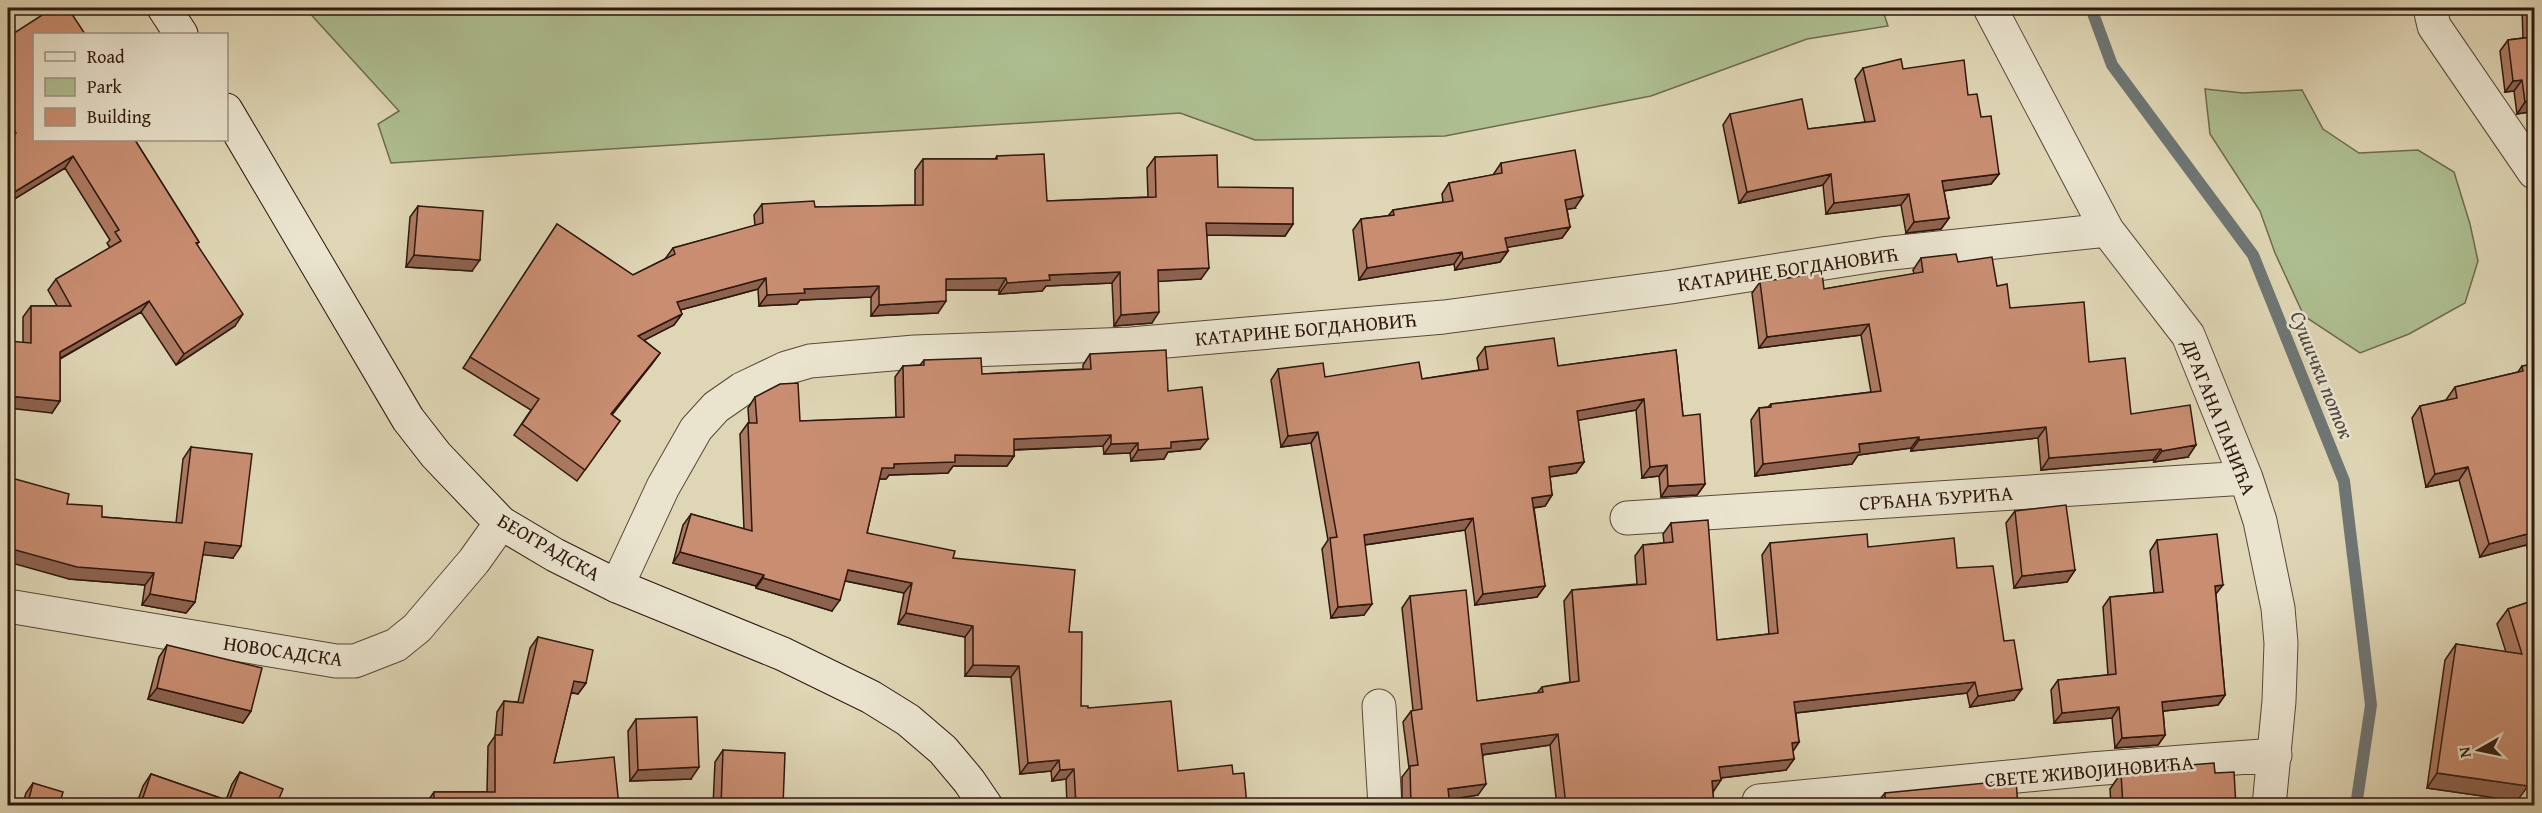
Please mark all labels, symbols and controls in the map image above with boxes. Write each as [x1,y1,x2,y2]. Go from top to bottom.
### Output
legend [33,33,228,141]
text: Road [87,43,125,70]
text: Park [87,73,123,100]
text: Building [87,103,151,130]
street label: КАТАРИНЕ БОГДАНОВИЋ [1676,239,1901,298]
street label: КАТАРИНЕ БОГДАНОВИЋ [1194,304,1419,353]
water label: Сушички поток [2283,306,2362,444]
street label: ДРАГАНА ПАНИЋА [2175,334,2264,499]
street label: СРЂАНА ЂУРИЋА [1858,478,2014,517]
street label: БЕОГРАДСКА [493,505,606,588]
street label: НОВОСАДСКА [222,628,344,673]
north arrow [2449,720,2509,780]
text: N [2451,745,2477,760]
street label: СВЕТЕ ЖИВОЈИНОВИЋА [1983,747,2195,794]

